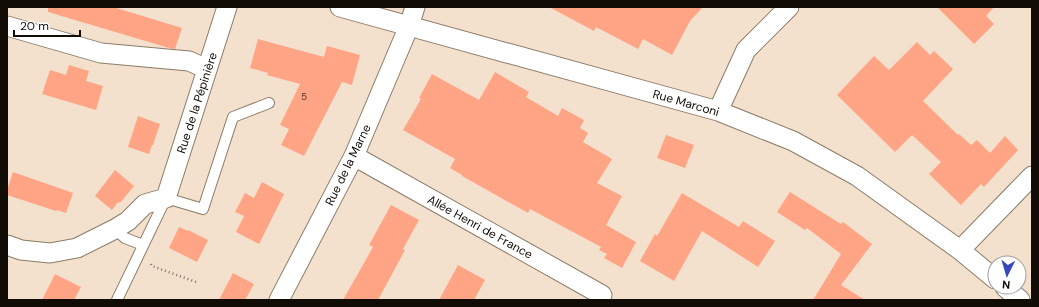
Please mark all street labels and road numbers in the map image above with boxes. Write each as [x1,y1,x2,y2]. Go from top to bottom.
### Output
street label: Rue de la Pépinière [173,50,221,156]
street label: Rue Marconi [651,86,721,120]
street label: Rue de la Marne [321,121,375,208]
street label: Allée Henri de France [425,191,536,263]

